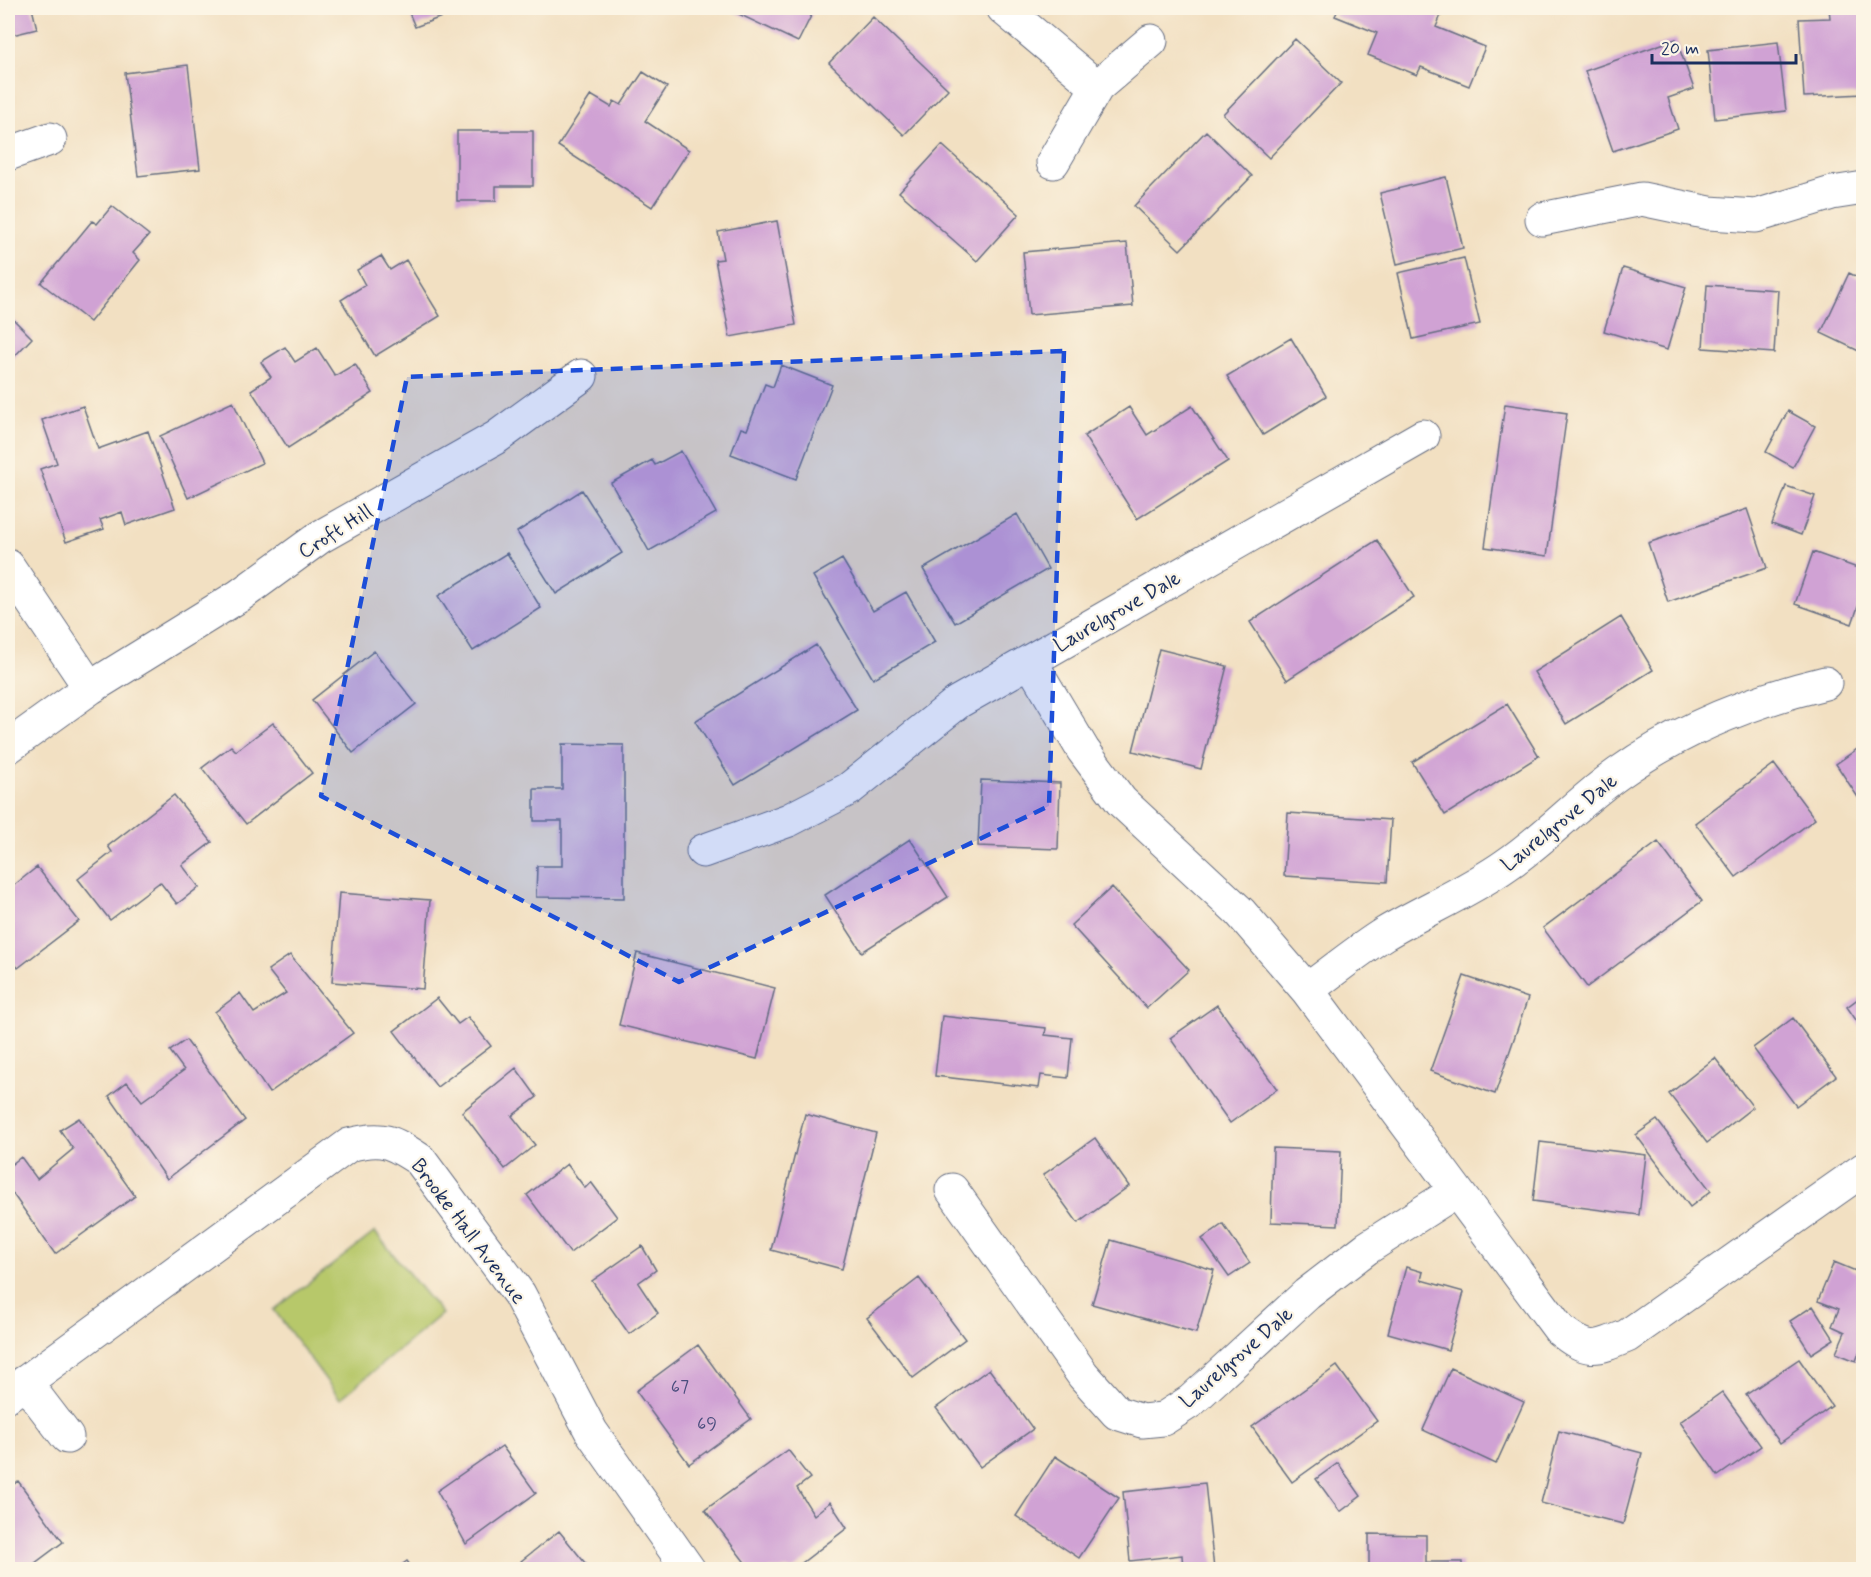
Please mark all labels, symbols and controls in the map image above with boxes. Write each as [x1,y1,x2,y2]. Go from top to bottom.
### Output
scale bar [1652,27,1796,65]
text: 20 m [1661,37,1699,61]
street label: Croft Hill [293,498,378,566]
street label: Laurelgrove Dale [1049,564,1186,660]
street label: Laurelgrove Dale [1496,767,1624,878]
street label: Brooke Hall Avenue [404,1153,532,1310]
street label: Laurelgrove Dale [1174,1300,1300,1415]
house number: 67 [671,1375,689,1399]
house number: 69 [697,1412,717,1436]

